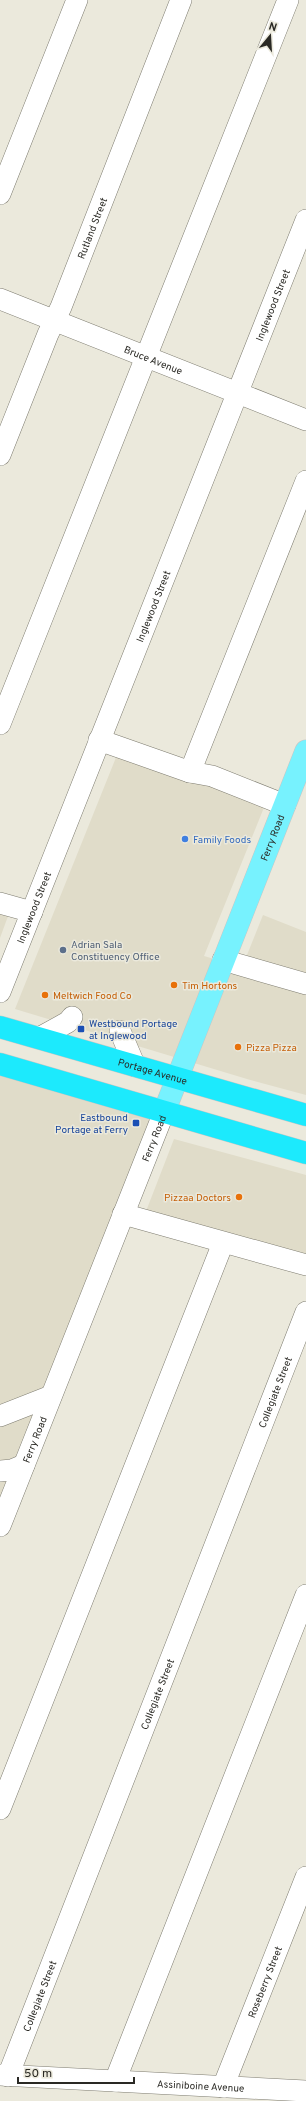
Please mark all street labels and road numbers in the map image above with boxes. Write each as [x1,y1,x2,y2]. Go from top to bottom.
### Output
street label: Rutland Street [75,196,111,261]
street label: Inglewood Street [254,268,294,343]
street label: Bruce Avenue [122,344,184,378]
street label: Inglewood Street [134,569,174,645]
street label: Ferry Road [258,813,288,863]
street label: Inglewood Street [15,870,55,946]
street label: Portage Avenue [116,1056,189,1089]
street label: Ferry Road [140,1114,170,1164]
street label: Collegiate Street [256,1355,296,1430]
street label: Ferry Road [21,1415,51,1465]
street label: Collegiate Street [139,1657,178,1732]
street label: Roseberry Street [246,1944,286,2020]
street label: Collegiate Street [21,1959,60,2034]
street label: Assiniboine Avenue [157,2078,245,2096]

